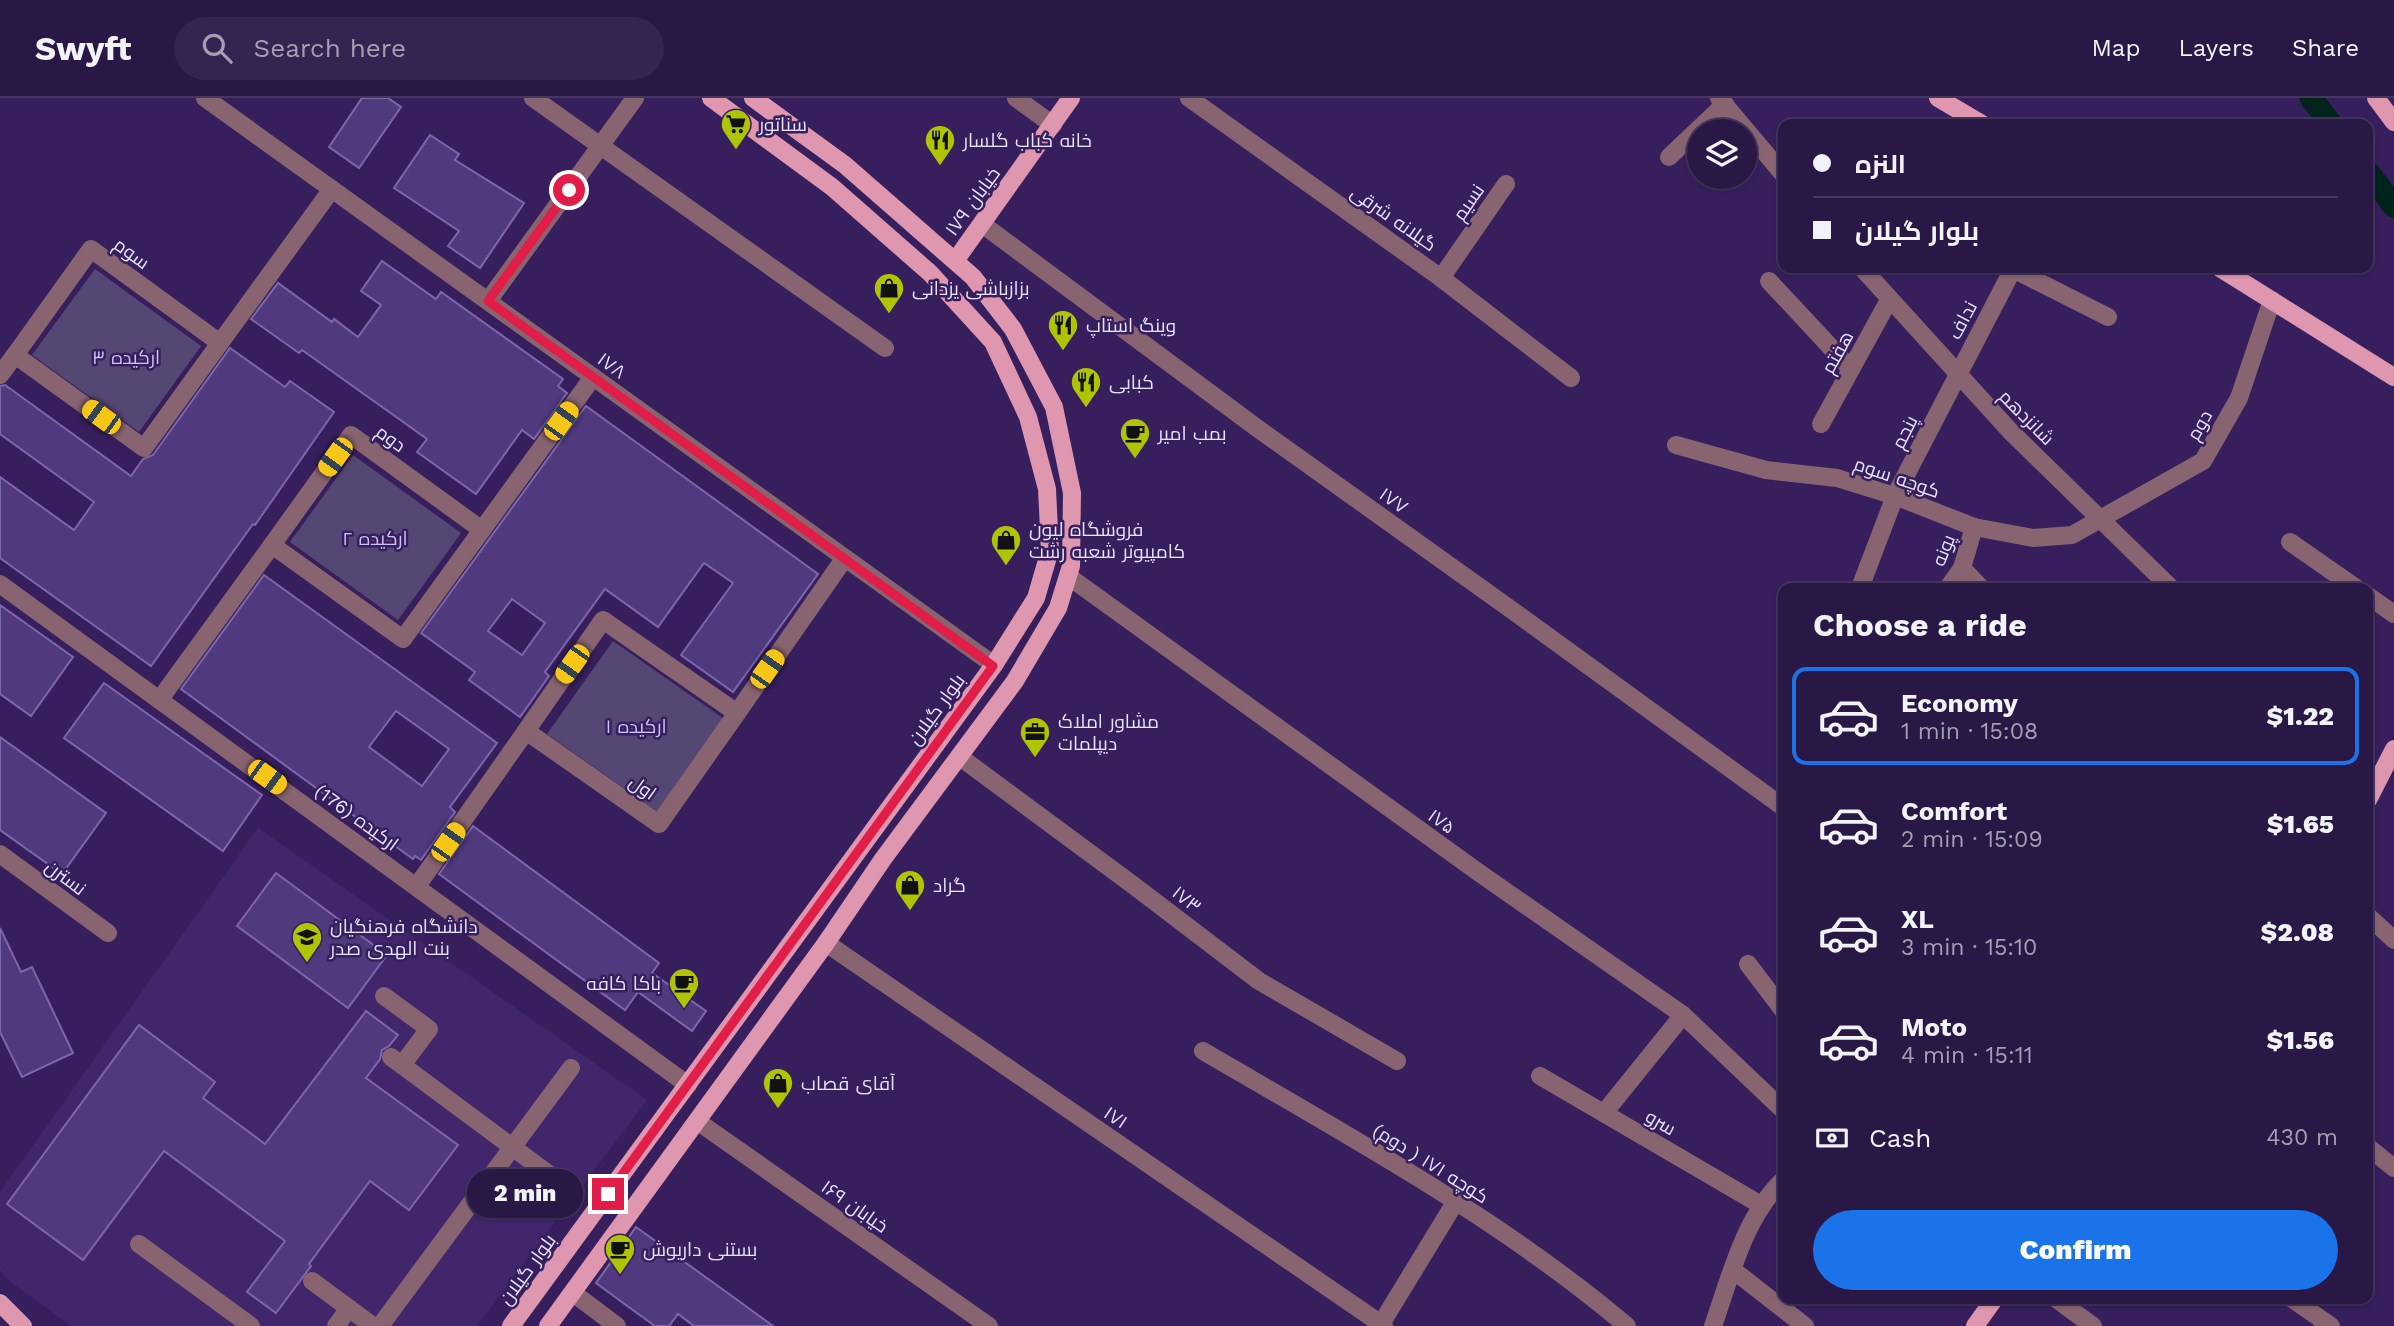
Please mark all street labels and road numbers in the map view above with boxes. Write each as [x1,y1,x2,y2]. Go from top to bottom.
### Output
street label: خیابان ۱۷۹ [940,163,1005,240]
street label: نسیم [1448,179,1491,226]
street label: گیلانه شرقی [1346,180,1441,256]
street label: سوم [108,233,154,276]
street label: نداف [1943,297,1982,343]
street label: هفتم [1816,327,1860,379]
street label: ۱۷۸ [593,347,631,383]
street label: شانزدهم [1993,385,2059,451]
street label: دوم [2182,406,2219,446]
street label: پنجم [1886,412,1924,454]
street label: دوم [370,420,410,459]
street label: کوچه سوم [1850,452,1943,505]
street label: ۱۷۷ [1375,483,1413,518]
street label: پونه [1927,531,1961,570]
street label: بلوار گیلان [903,669,970,749]
street label: اول [625,770,661,805]
street label: ارکیده (176) [310,779,403,855]
street label: ۱۷۵ [1424,804,1460,839]
street label: نسترن [41,855,91,900]
street label: ۱۷۳ [1168,881,1206,918]
street label: ۱۷۱ [1100,1101,1132,1134]
street label: سرو [1641,1105,1680,1140]
street label: کوچه ۱۷۱ ( دوم) [1368,1119,1493,1210]
street label: خیابان ۱۶۹ [817,1175,893,1238]
street label: بلوار گیلان [494,1229,561,1309]

